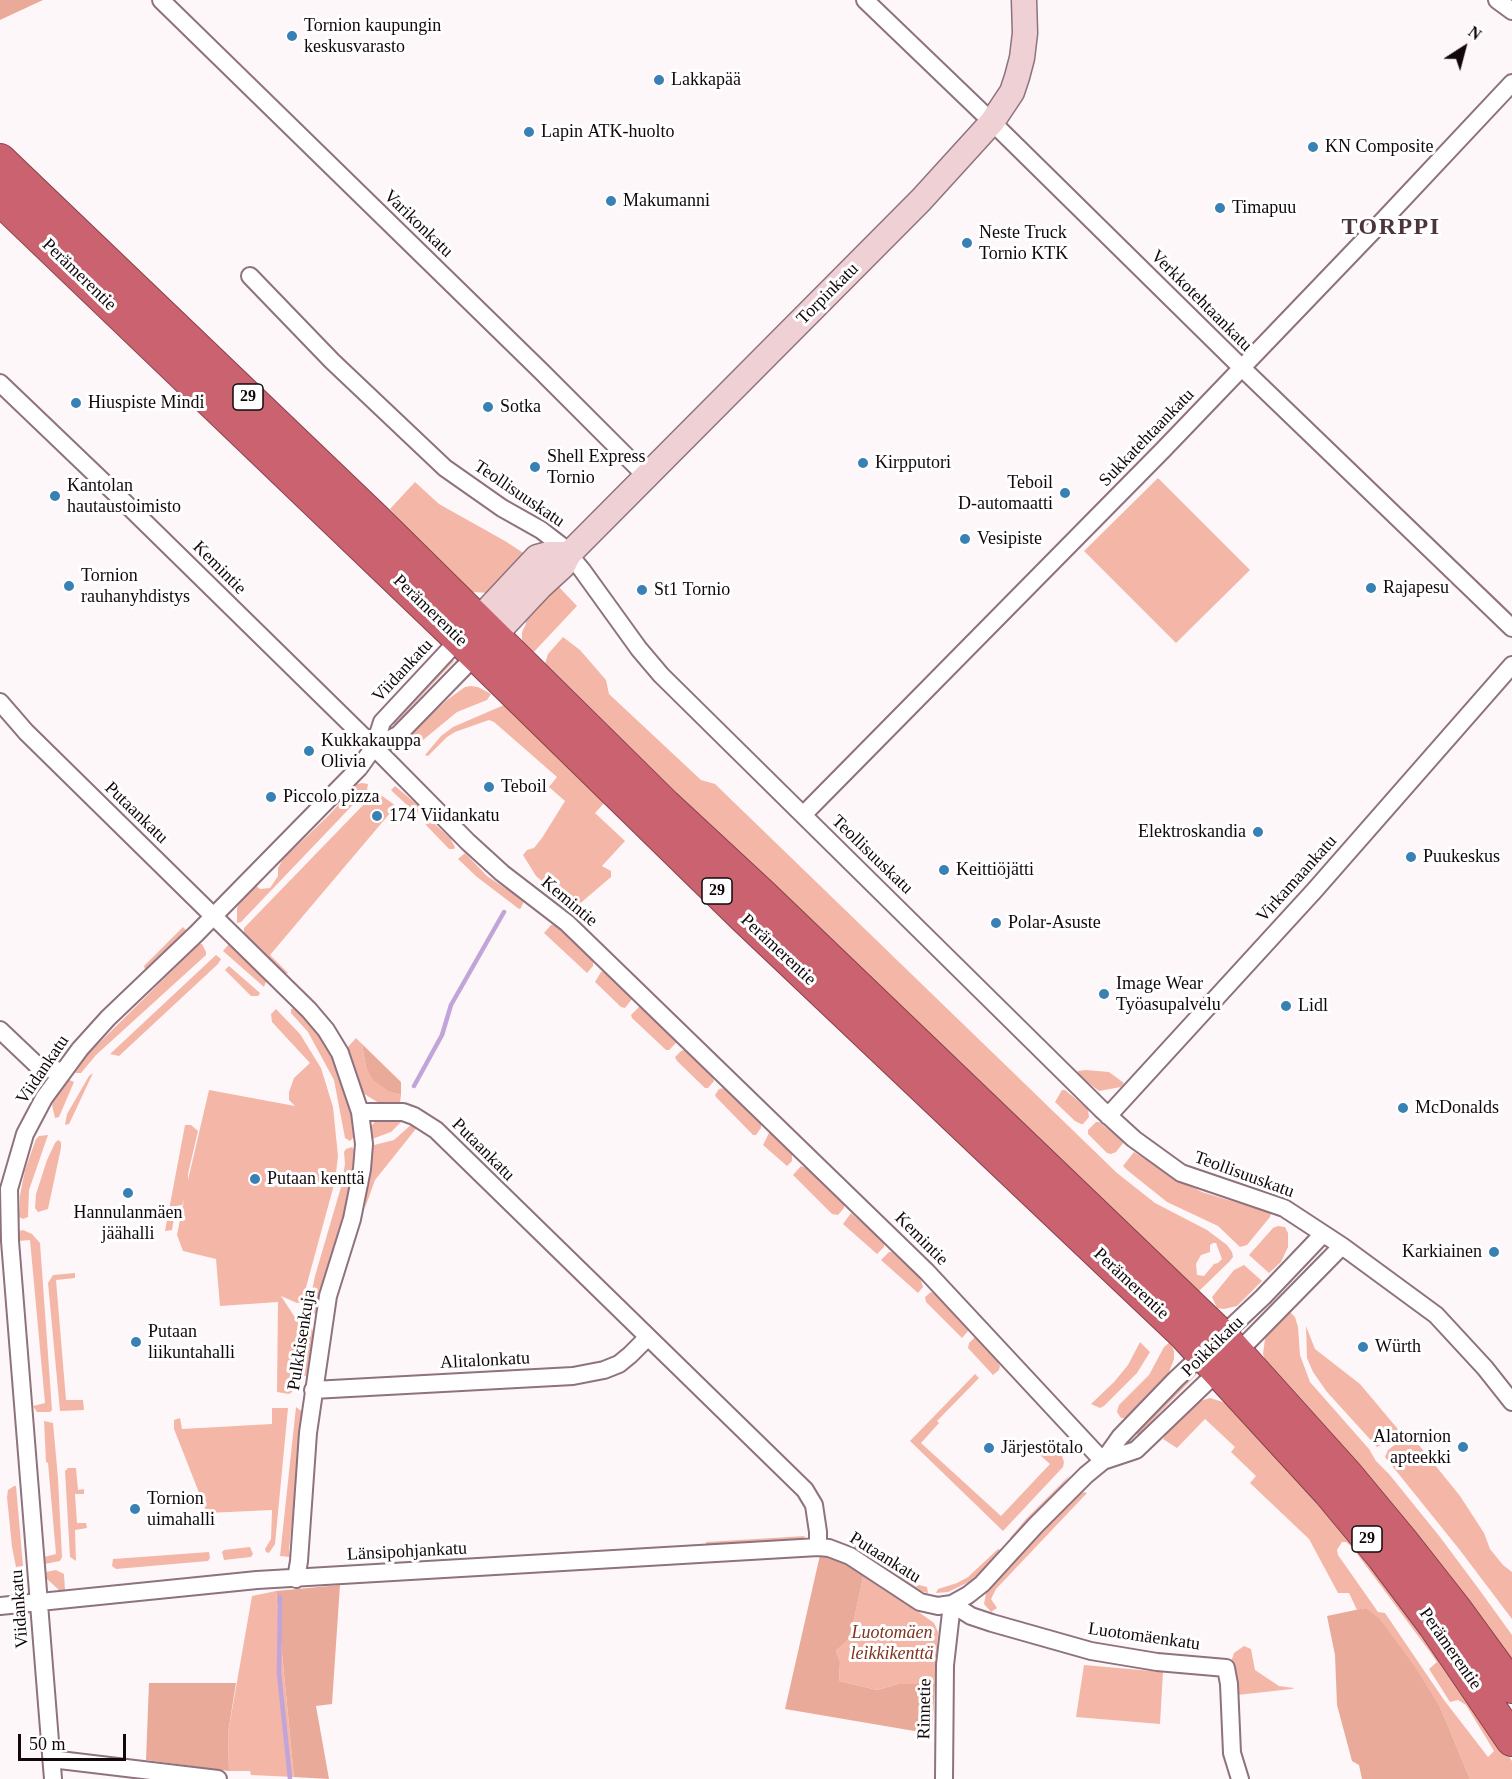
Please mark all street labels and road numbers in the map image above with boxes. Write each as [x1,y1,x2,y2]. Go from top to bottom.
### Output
street label: Varikonkatu [379,186,457,262]
street label: Perämerentie [37,234,121,316]
street label: Verkkotehtaankatu [1146,246,1256,356]
street label: Torpinkatu [793,259,863,329]
road number: 29 [233,384,263,410]
street label: Sukkatehtaankatu [1095,384,1199,492]
street label: Teollisuuskatu [470,456,568,532]
street label: Kemintie [188,537,250,599]
street label: Perämerentie [388,570,472,652]
street label: Viidankatu [368,635,438,707]
street label: Putaankatu [100,777,172,849]
street label: Teollisuuskatu [827,811,917,899]
street label: Virkamaankatu [1252,831,1342,927]
street label: Kemintie [536,872,602,932]
road number: 29 [702,878,732,904]
street label: Perämerentie [736,910,820,990]
street label: Viidankatu [12,1031,74,1109]
street label: Putaankatu [447,1114,519,1186]
street label: Teollisuuskatu [1191,1147,1297,1203]
street label: Kemintie [890,1208,952,1270]
street label: Perämerentie [1089,1244,1173,1324]
street label: Pulkkisenkuja [283,1288,321,1392]
street label: Poikkikatu [1177,1312,1249,1382]
street label: Alitalonkatu [440,1348,530,1374]
road number: 29 [1352,1526,1382,1552]
street label: Putaankatu [845,1528,925,1588]
street label: Länsipohjankatu [347,1538,467,1566]
street label: Viidankatu [6,1569,34,1649]
street label: Perämerentie [1414,1604,1486,1694]
street label: Luotomäenkatu [1087,1618,1201,1656]
street label: Rinnetie [914,1678,936,1740]

